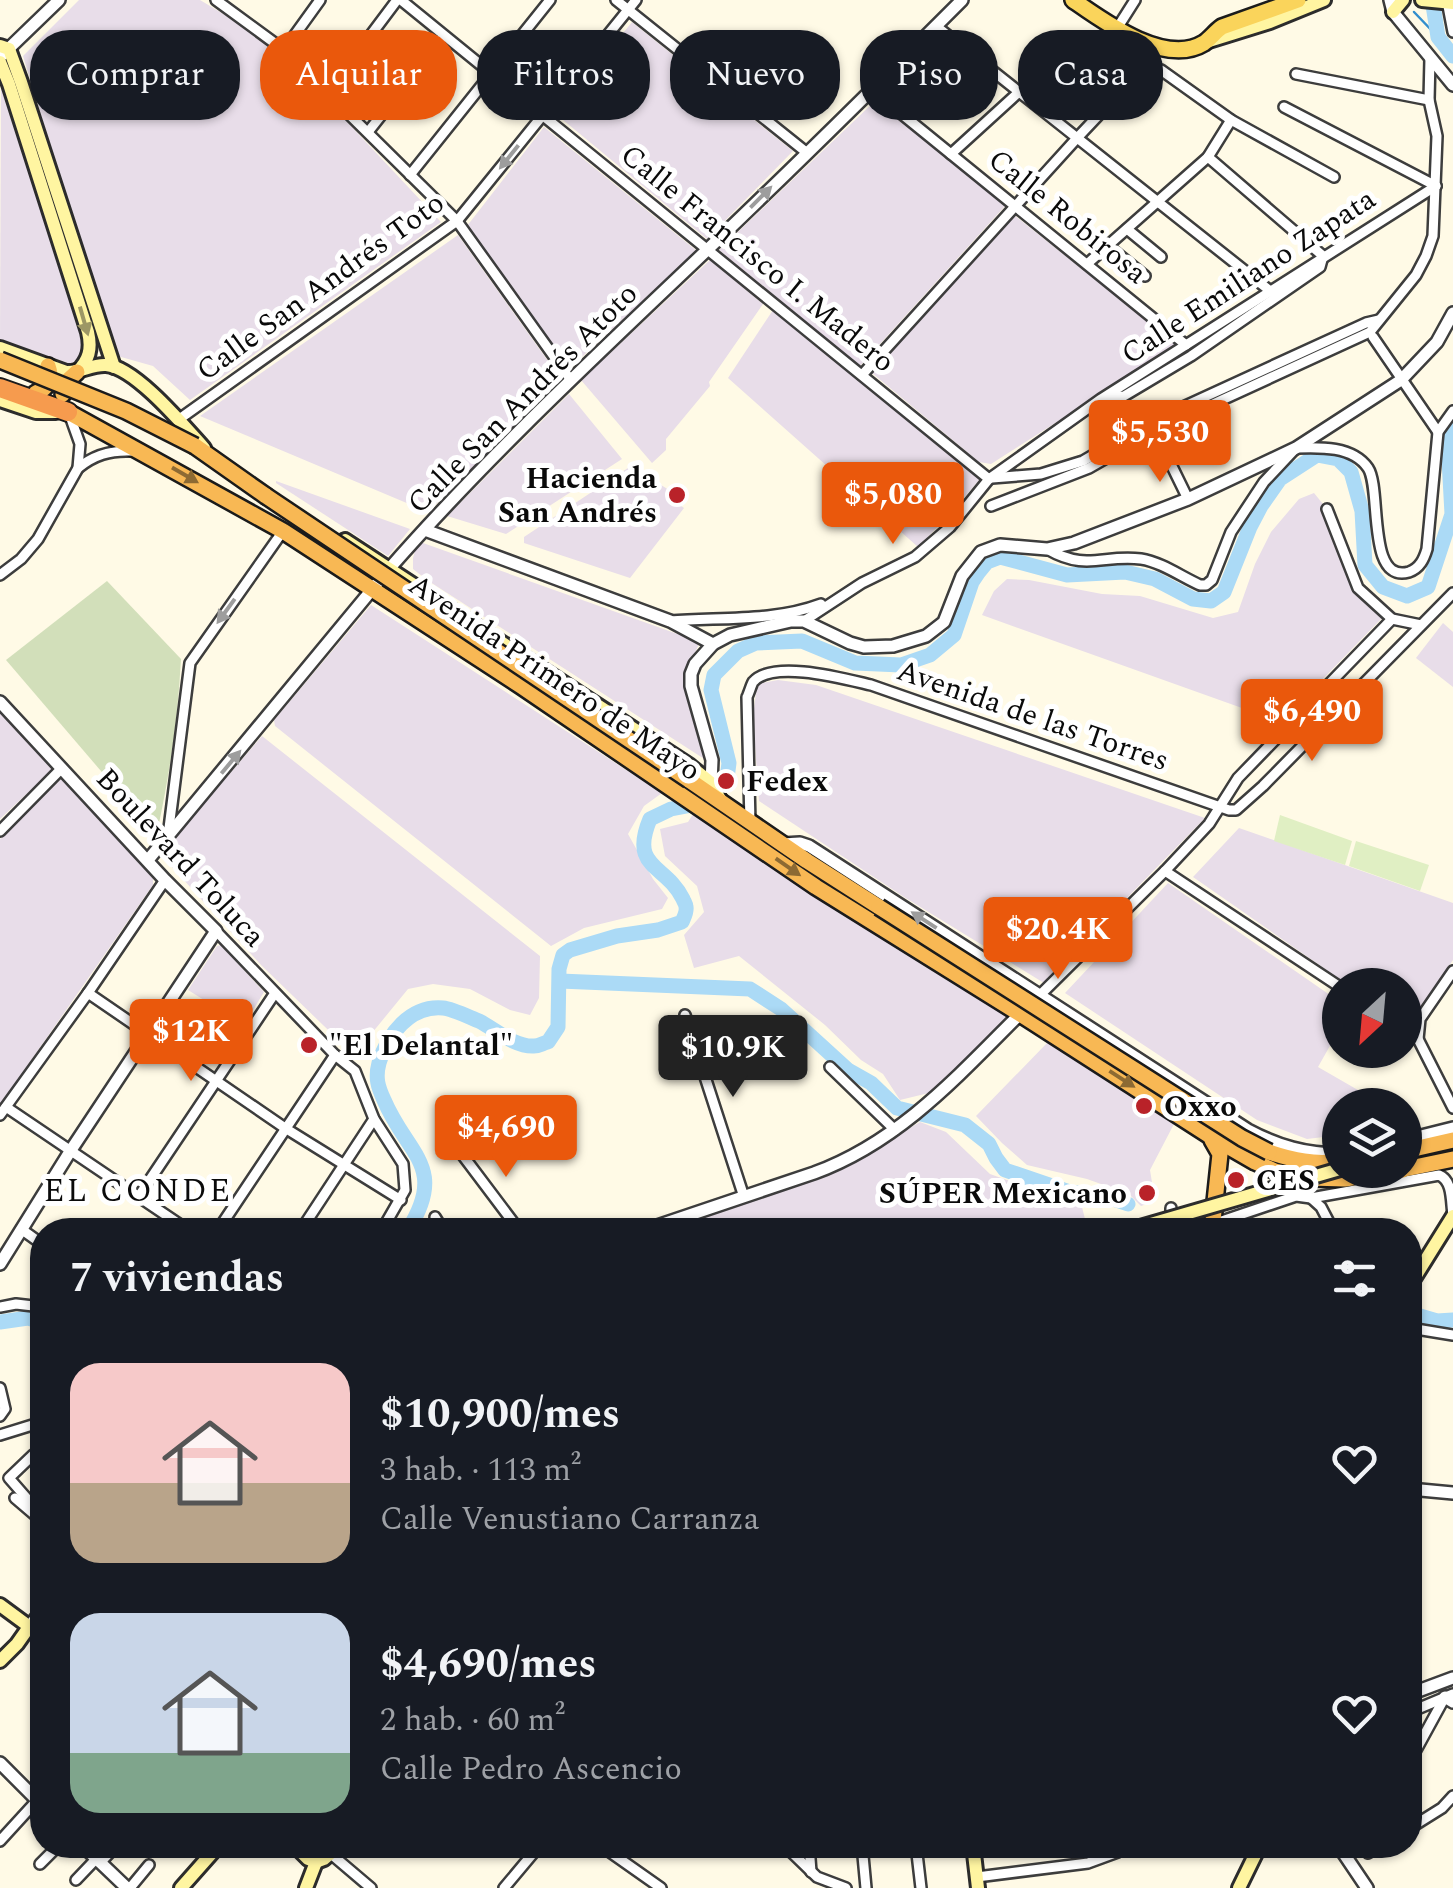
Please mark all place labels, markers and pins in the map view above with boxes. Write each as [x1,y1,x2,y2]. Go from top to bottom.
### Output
pin: $5,530 [1079,400,1241,485]
place label: Hacienda San Andrés [498,456,658,536]
pin: $5,080 [812,462,974,547]
marker: Hacienda San Andrés [666,484,688,506]
pin: $6,490 [1231,679,1393,764]
place label: Fedex [746,759,828,805]
marker: Fedex [715,770,737,792]
pin: $20.4K [977,897,1139,982]
pin: $12K [132,999,250,1084]
pin: $10.9K [652,1015,814,1100]
place label: "El Delantal" [329,1023,513,1069]
marker: "El Delantal" [298,1034,320,1056]
place label: Oxxo [1164,1084,1237,1130]
pin: $4,690 [425,1095,587,1180]
marker: Oxxo [1133,1095,1155,1117]
place label: CES [1256,1158,1315,1204]
marker: CES [1225,1169,1247,1191]
place label: SÚPER Mexicano [879,1171,1127,1217]
marker: SÚPER Mexicano [1136,1182,1158,1204]

